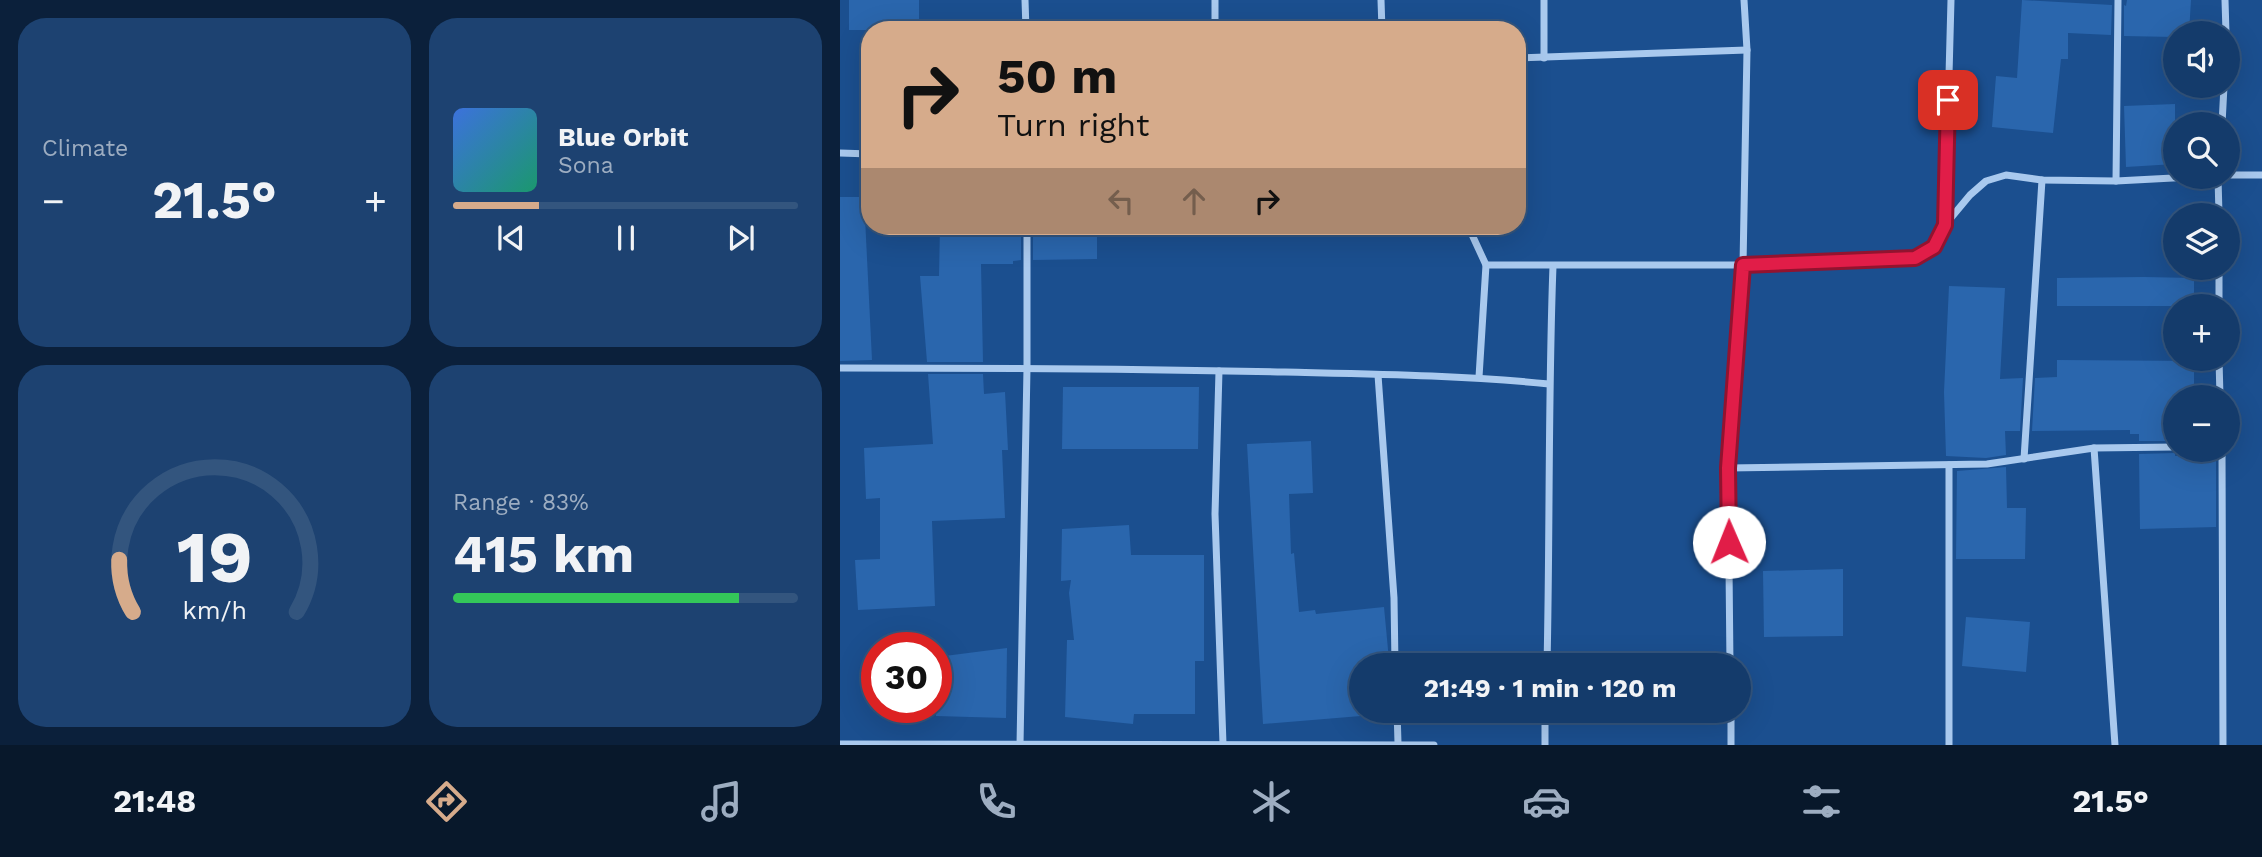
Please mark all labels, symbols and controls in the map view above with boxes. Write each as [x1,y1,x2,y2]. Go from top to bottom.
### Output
map controls [2163,21,2240,462]
button: sound [2163,21,2240,98]
text: 50 m [997,47,1117,105]
icon: right [882,49,973,140]
pin [1918,70,1978,130]
icon: arrive [1929,81,1967,119]
text: Turn right [997,106,1149,144]
button: search [2163,112,2240,189]
text: Blue Orbit [558,122,688,152]
text: Climate [42,135,128,162]
text: Sona [558,152,614,179]
text: 21.5° [152,170,277,231]
text: − [42,179,65,223]
text: + [364,179,387,223]
icon: left [1102,182,1140,220]
icon: ahead [1175,182,1213,220]
icon: right [1248,182,1286,220]
button: layers [2163,203,2240,280]
icon: previous [492,219,530,257]
icon: pause [607,219,645,257]
icon: next [722,219,760,257]
button: + [2163,294,2240,371]
button: − [2163,385,2240,462]
text: Range · 83% [453,489,589,516]
position arrow [1692,505,1766,579]
text: 19 [176,514,253,600]
text: 415 km [453,524,634,585]
text: km/h [182,596,247,625]
speed limit sign: 30 [861,632,952,723]
text: 21:49 · 1 min · 120 m [1423,673,1677,703]
icon: directions [422,777,471,826]
icon: music [697,777,746,826]
icon: phone [972,777,1021,826]
icon: climate [1247,777,1296,826]
icon: car [1522,777,1571,826]
icon: filters [1797,777,1846,826]
text: 21:48 [113,782,196,820]
text: 21.5° [2072,782,2149,820]

